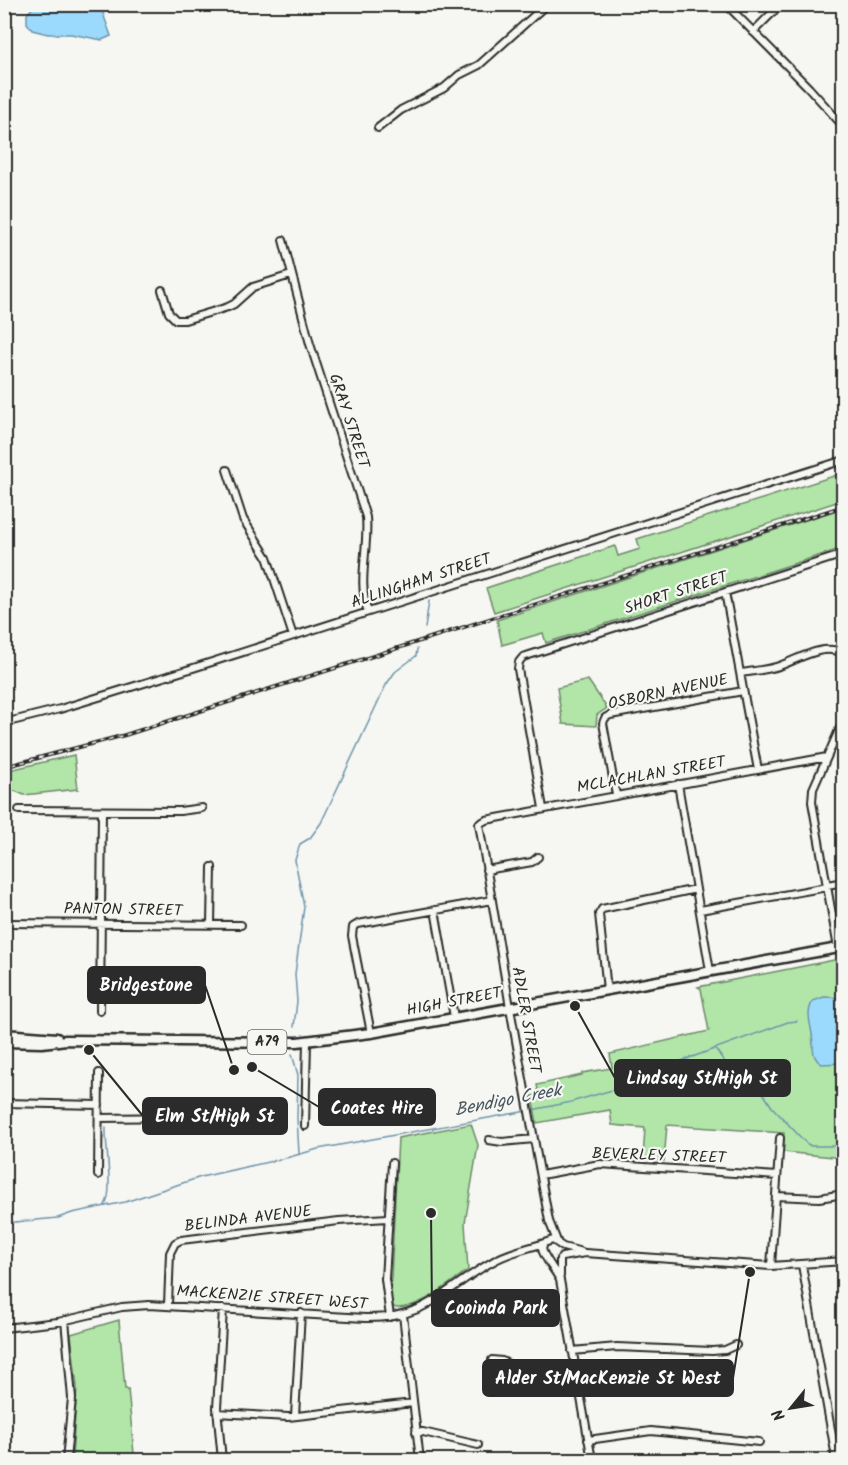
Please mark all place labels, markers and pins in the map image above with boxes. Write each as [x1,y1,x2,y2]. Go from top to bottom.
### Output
callout: Bridgestone [88,967,205,1003]
callout: Lindsay St/High St [615,1060,790,1096]
callout: Coates Hire [319,1089,435,1125]
callout: Elm St/High St [143,1098,287,1134]
callout: Cooinda Park [432,1290,559,1326]
callout: Alder St/MacKenzie St West [483,1360,733,1396]

